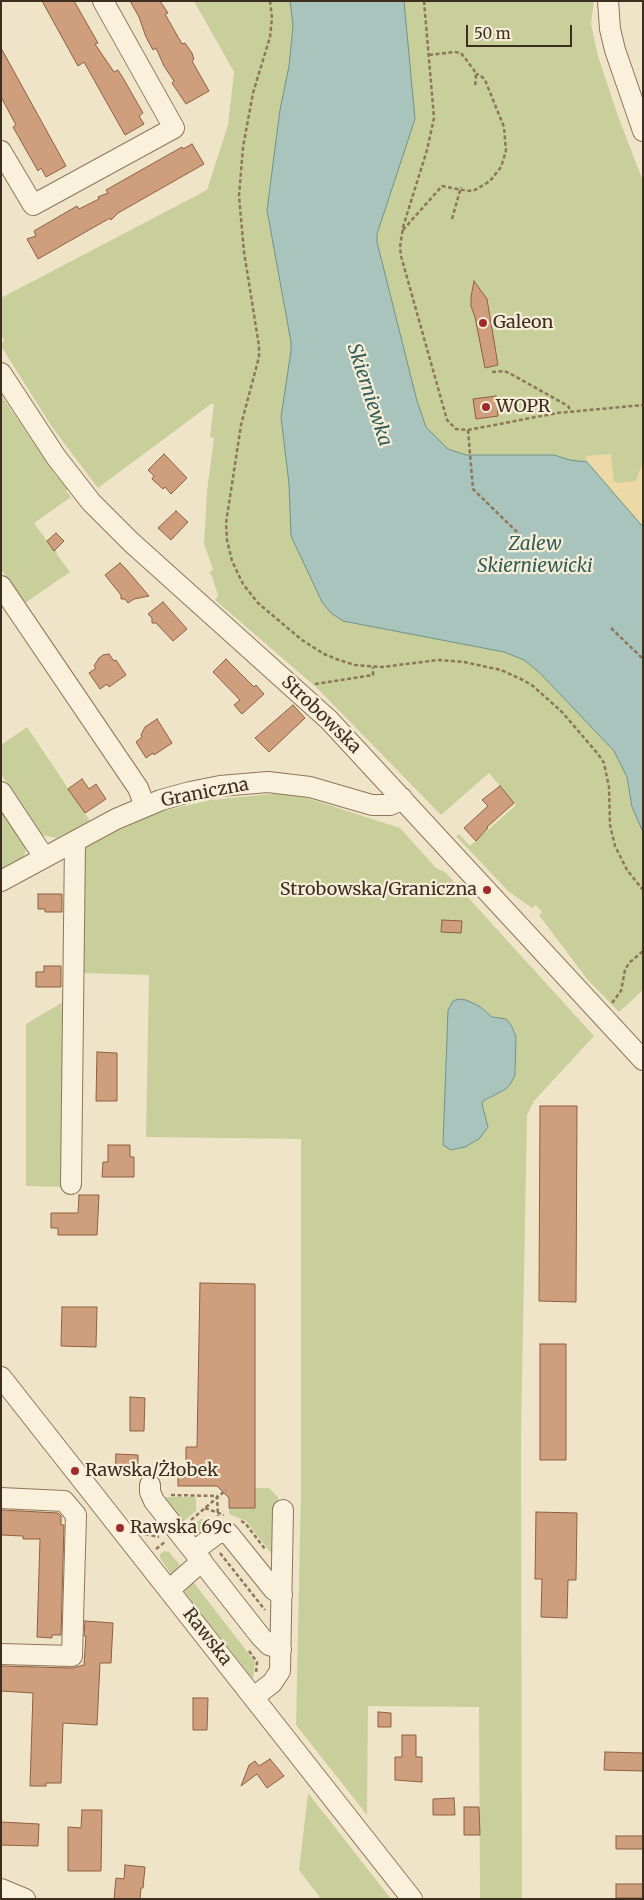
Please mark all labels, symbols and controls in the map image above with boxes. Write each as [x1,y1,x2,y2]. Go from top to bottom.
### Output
scale bar [469,15,575,47]
text: 50 m [474,24,511,43]
place label: Galeon [493,312,553,334]
marker: Galeon [477,317,489,329]
water label: Skierniewka [342,341,396,449]
place label: WOPR [496,396,550,418]
marker: WOPR [480,401,492,413]
water label: Zalew Skierniewicki [477,534,593,578]
street label: Strobowska [277,672,365,758]
street label: Graniczna [159,774,251,812]
place label: Strobowska/Graniczna [280,879,477,901]
marker: Strobowska/Graniczna [481,884,493,896]
place label: Rawska/Żłobek [85,1460,218,1482]
marker: Rawska/Żłobek [69,1465,81,1477]
place label: Rawska 69c [130,1517,232,1539]
marker: Rawska 69c [114,1522,126,1534]
street label: Rawska [178,1604,236,1670]

